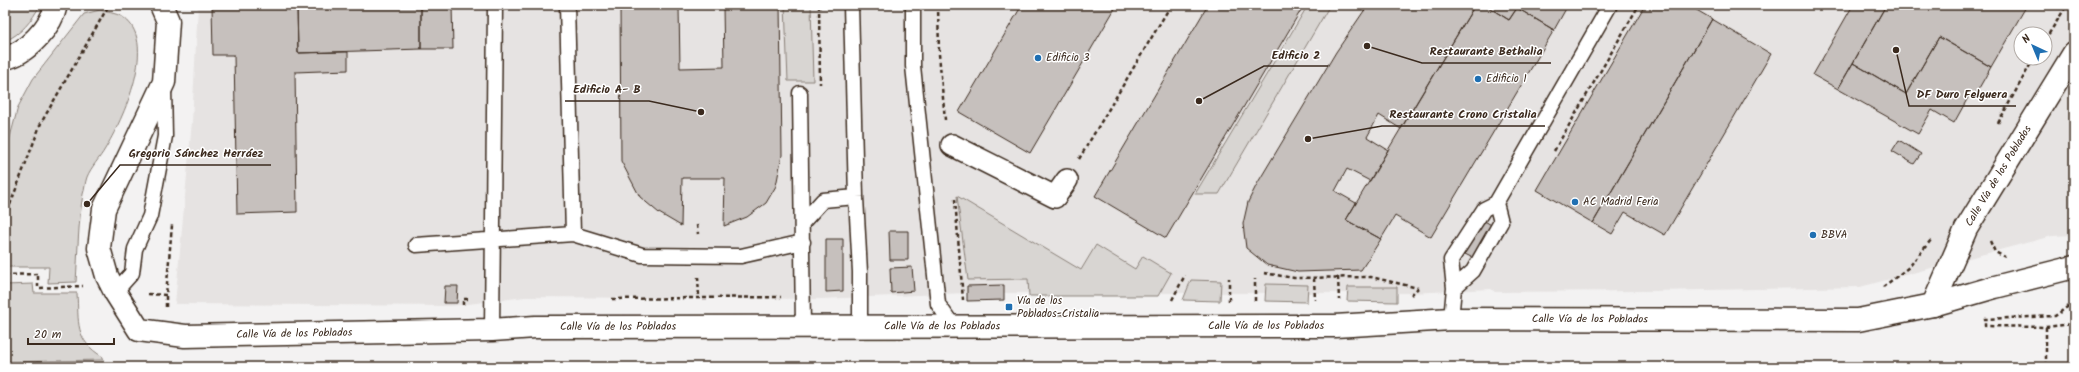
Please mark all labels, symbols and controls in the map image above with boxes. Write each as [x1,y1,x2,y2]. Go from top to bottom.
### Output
north arrow [2013,26,2053,66]
text: N [2018,31,2036,48]
callout: Restaurante Bethalia [1422,39,1551,63]
callout: Edificio 2 [1264,42,1328,66]
text: Restaurante Bethalia [1429,42,1543,61]
text: Edificio 2 [1272,46,1320,65]
place label: Edificio 3 [1046,49,1090,67]
marker: Edificio 3 [1033,53,1043,63]
place label: Edificio 1 [1486,70,1527,88]
marker: Edificio 1 [1473,74,1483,84]
callout: Edificio A- B [565,77,649,101]
text: Edificio A- B [573,80,641,99]
callout: DF Duro Felguera [1909,82,2016,106]
text: DF Duro Felguera [1917,85,2007,104]
callout: Restaurante Crono Cristalia [1382,102,1545,126]
text: Restaurante Crono Cristalia [1389,105,1537,124]
street label: Calle Vía de los Poblados [1960,122,2037,230]
callout: Gregorio Sánchez Herráez [120,141,271,165]
text: Gregorio Sánchez Herráez [129,144,264,163]
place label: AC Madrid Feria [1583,193,1658,211]
marker: AC Madrid Feria [1570,197,1580,207]
place label: BBVA [1821,226,1848,244]
marker: BBVA [1808,230,1818,240]
place label: Vía de los Poblados-Cristalia [1017,292,1099,323]
marker: Vía de los Poblados-Cristalia [1004,302,1014,312]
street label: Calle Vía de los Poblados [1532,310,1648,328]
street label: Calle Vía de los Poblados [884,317,1000,336]
street label: Calle Vía de los Poblados [1208,317,1324,335]
street label: Calle Vía de los Poblados [560,318,676,336]
scale bar [28,320,114,346]
street label: Calle Vía de los Poblados [236,324,353,344]
text: 20 m [34,325,62,344]

